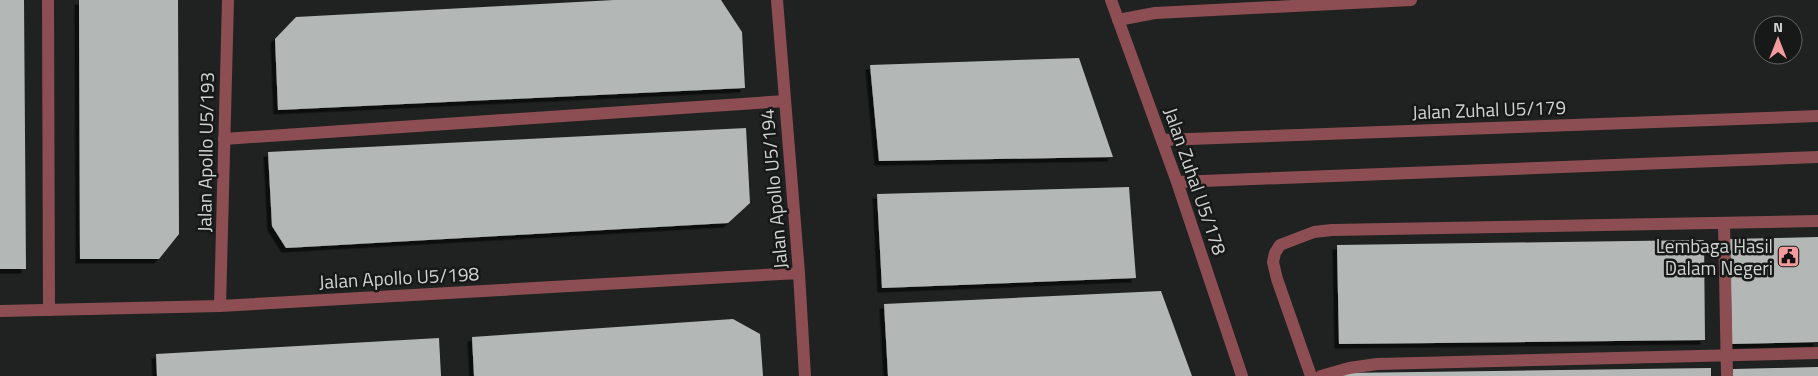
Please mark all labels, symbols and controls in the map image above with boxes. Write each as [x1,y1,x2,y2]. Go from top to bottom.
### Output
north arrow [1753,15,1803,65]
text: N [1773,16,1783,37]
street label: Jalan Apollo U5/193 [189,72,221,232]
street label: Jalan Zuhal U5/179 [1411,92,1567,126]
street label: Jalan Zuhal U5/178 [1157,103,1235,259]
street label: Jalan Apollo U5/194 [752,108,794,270]
place label: Lembaga Hasil Dalam Negeri [1656,231,1773,282]
public building icon: Lembaga Hasil Dalam Negeri [1777,244,1801,268]
street label: Jalan Apollo U5/198 [318,258,480,296]

